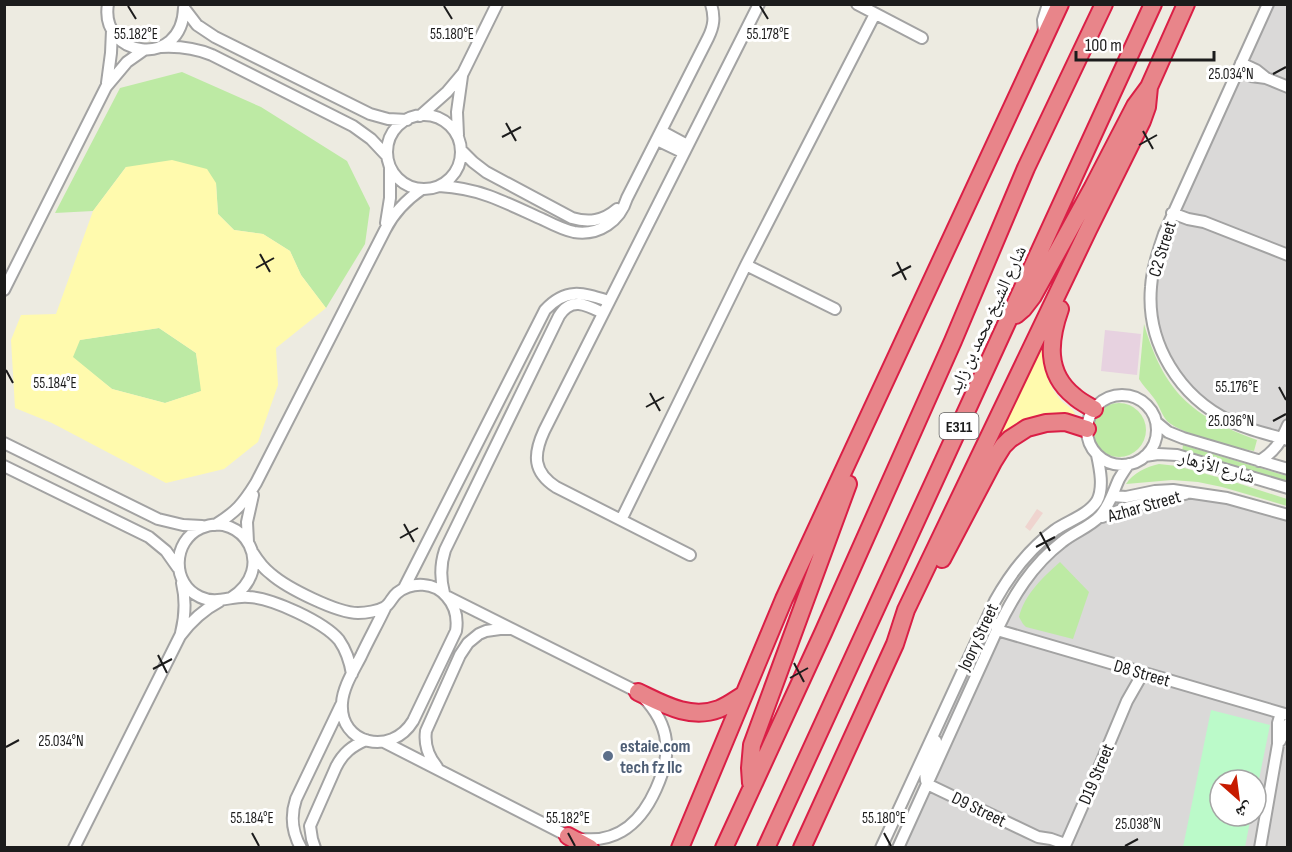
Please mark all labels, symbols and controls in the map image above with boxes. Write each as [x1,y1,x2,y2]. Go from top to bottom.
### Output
scale bar [1076,24,1214,62]
text: 55.182°E [114,25,158,44]
text: 55.180°E [430,25,474,44]
text: 55.178°E [746,25,790,44]
text: 100 m [1085,35,1122,56]
text: 25.034°N [1208,65,1254,84]
street label: C2 Street [1144,218,1181,280]
street label: شارع الشيخ محمد بن زايد [944,242,1032,398]
text: 55.184°E [33,374,77,393]
text: 55.176°E [1215,378,1259,397]
text: 25.036°N [1208,412,1254,431]
road number: E311 [940,413,978,439]
street label: شارع الأزهار [1175,446,1257,488]
street label: Azhar Street [1104,486,1184,527]
street label: Joory Street [953,600,1003,675]
street label: D8 Street [1111,655,1173,692]
text: 25.034°N [38,732,84,751]
place label: estaie.com tech fz llc [620,736,691,778]
street label: D19 Street [1074,740,1119,808]
marker: estaie.com tech fz llc [601,749,615,763]
north arrow [1208,768,1268,828]
street label: D9 Street [948,787,1010,832]
text: ش [1232,798,1256,822]
text: 55.184°E [230,809,274,828]
text: 55.182°E [546,809,590,828]
text: 55.180°E [862,809,906,828]
text: 25.038°N [1115,815,1161,834]

